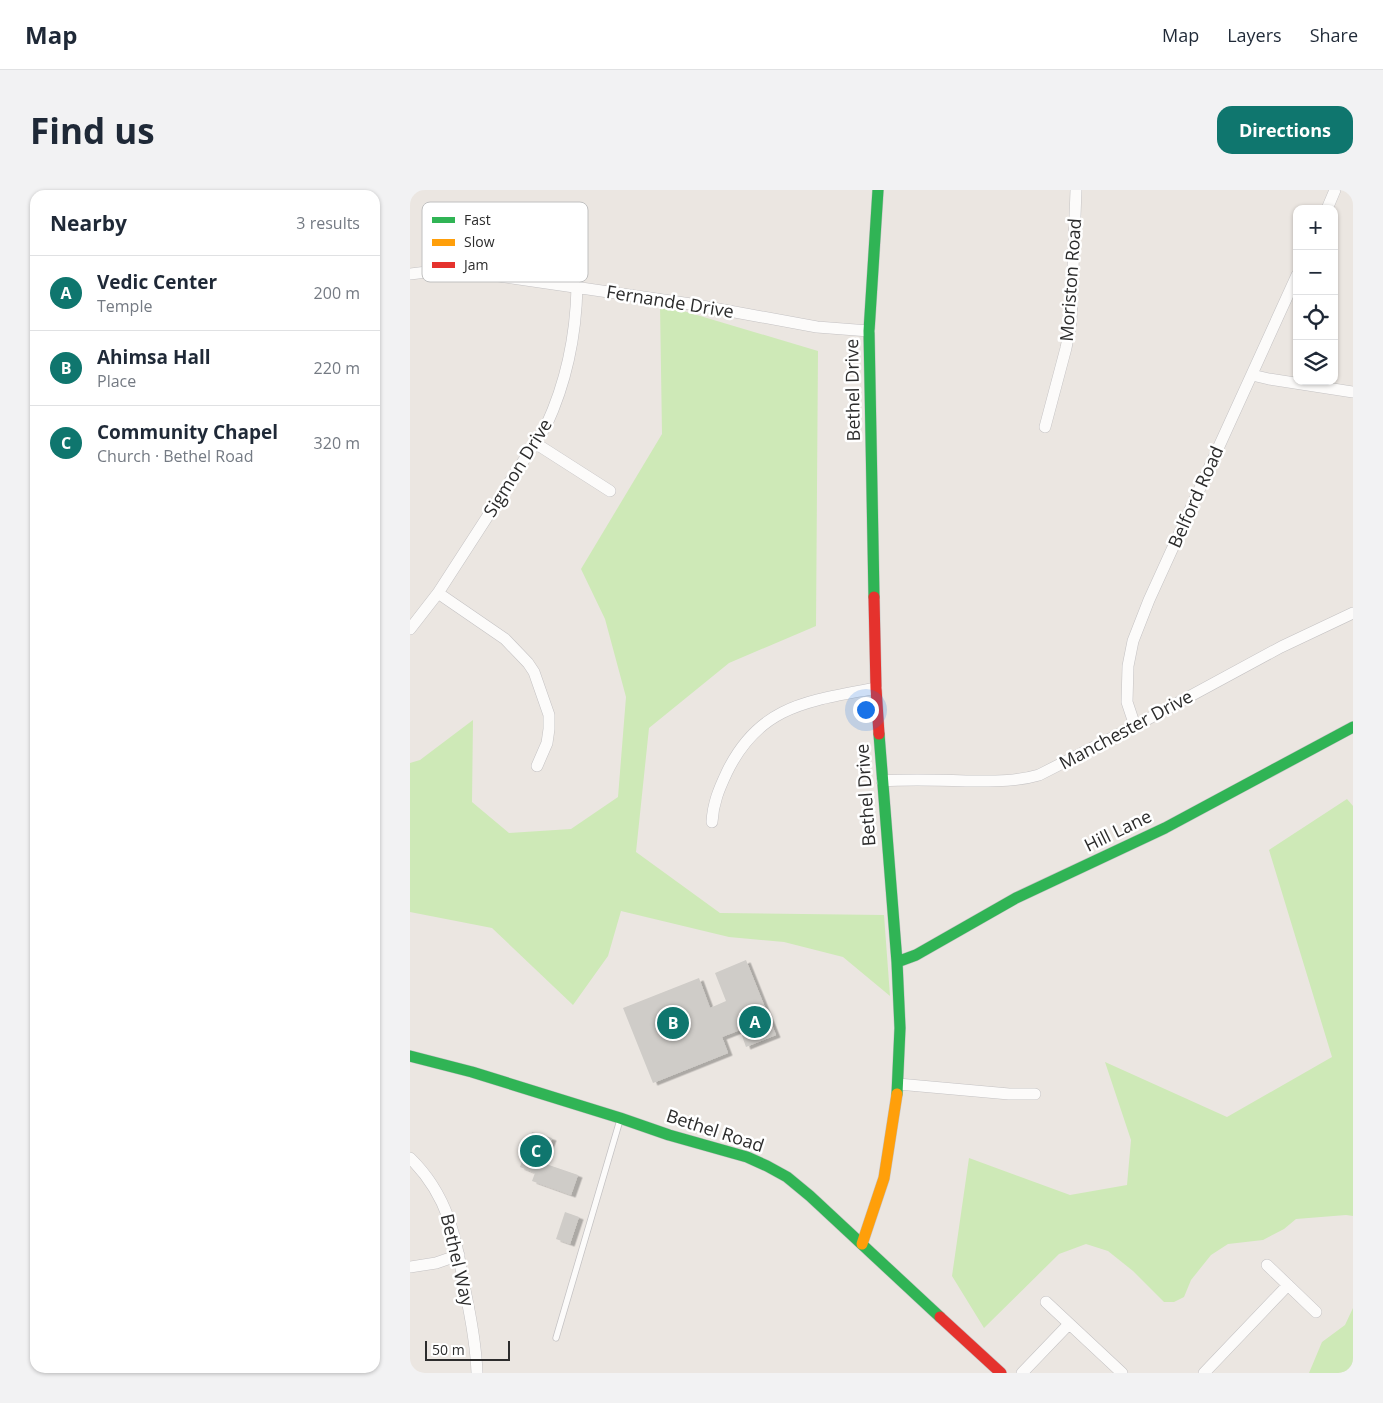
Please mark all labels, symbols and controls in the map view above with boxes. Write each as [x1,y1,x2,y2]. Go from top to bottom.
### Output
text: Map [25,18,77,51]
text: Map [1162,23,1199,47]
text: Layers [1227,23,1282,47]
text: Share [1310,23,1358,47]
button: Directions [1217,106,1353,154]
text: Find us [30,107,155,154]
legend [422,202,588,282]
map controls [1293,205,1338,385]
button: + [1293,205,1338,250]
text: Nearby [50,209,127,237]
text: Fast [464,210,491,229]
text: 3 results [296,212,360,234]
street label: Moriston Road [1054,218,1086,342]
text: Slow [464,232,495,251]
button: − [1293,250,1338,295]
text: Jam [462,255,489,274]
text: Vedic Center [97,269,217,295]
street label: Fernande Drive [605,279,736,323]
text: A [60,282,72,304]
text: 200 m [314,282,360,304]
text: Temple [97,295,152,317]
button: locate [1293,295,1338,340]
street label: Bethel Drive [839,339,865,442]
button: layers [1293,340,1338,385]
text: Ahimsa Hall [97,344,211,370]
text: B [61,357,71,379]
text: 220 m [314,357,360,379]
text: Place [97,370,136,392]
street label: Sigmon Drive [477,414,557,521]
text: Community Chapel [97,419,278,445]
text: C [61,432,71,454]
text: 320 m [314,432,360,454]
street label: Belford Road [1162,442,1228,551]
text: Church · Bethel Road [97,445,253,467]
street label: Manchester Drive [1054,684,1197,775]
your location [853,697,879,723]
street label: Bethel Drive [849,743,881,847]
street label: Hill Lane [1080,804,1155,857]
pin: A [739,1003,771,1041]
pin: B [657,1004,689,1042]
street label: Bethel Road [663,1103,767,1157]
pin: C [520,1132,552,1170]
street label: Bethel Way [436,1211,480,1309]
scale bar [425,1338,510,1361]
text: 50 m [432,1340,465,1359]

